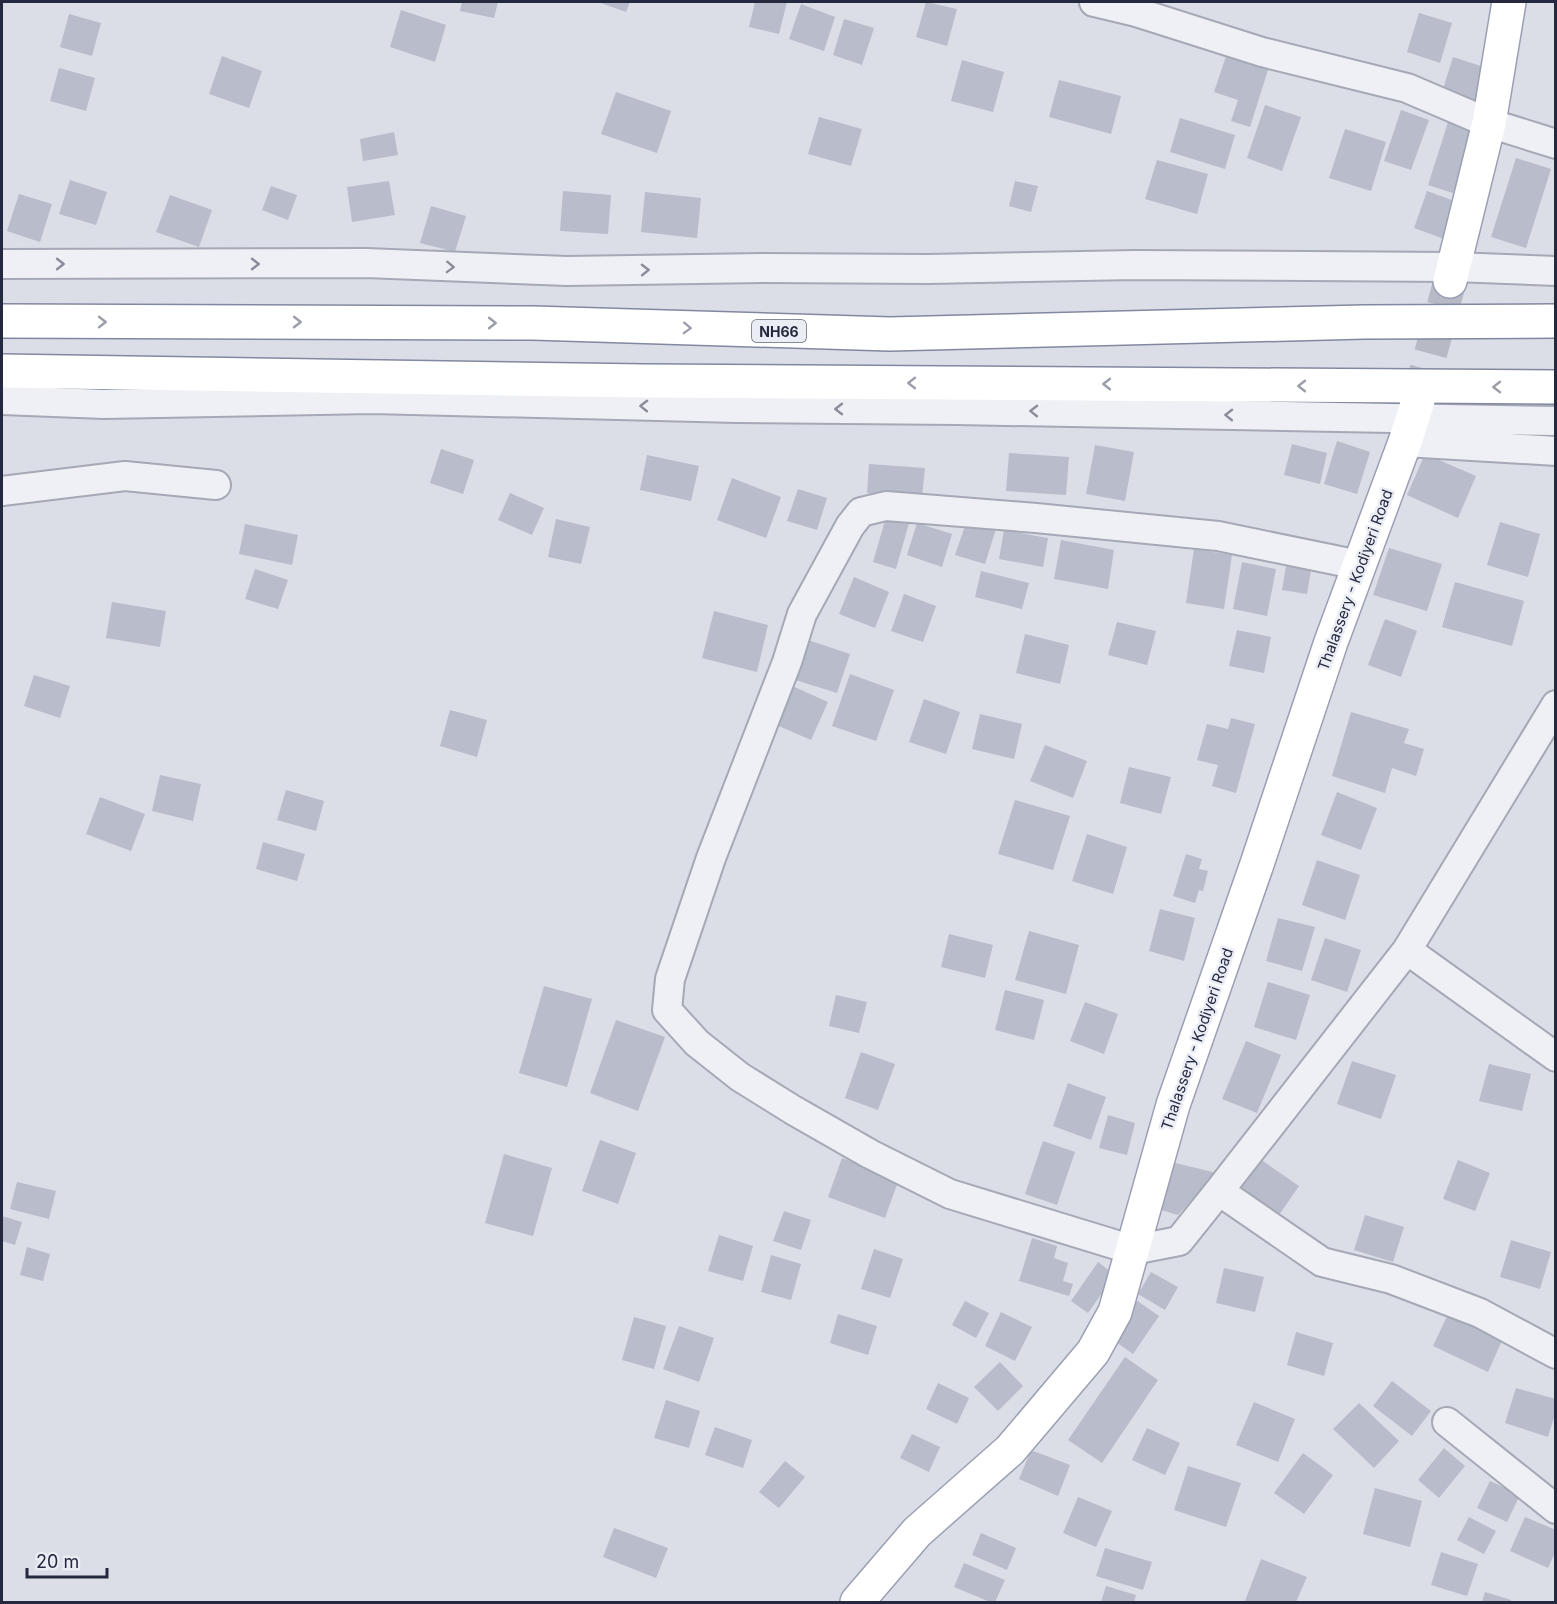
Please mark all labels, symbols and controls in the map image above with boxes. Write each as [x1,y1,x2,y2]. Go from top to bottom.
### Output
one-way arrow [55,258,64,270]
one-way arrow [250,258,259,270]
one-way arrow [445,260,454,273]
one-way arrow [640,264,649,276]
one-way arrow [97,316,106,328]
one-way arrow [292,316,301,328]
one-way arrow [487,317,496,329]
road number: NH66 [752,320,806,342]
one-way arrow [682,322,691,334]
one-way arrow [908,377,917,389]
one-way arrow [1103,378,1112,390]
one-way arrow [1298,380,1307,392]
one-way arrow [1493,381,1502,393]
one-way arrow [639,399,648,412]
one-way arrow [834,403,843,415]
one-way arrow [1029,405,1038,417]
one-way arrow [1224,409,1233,421]
street label: Thalassery - Kodiyeri Road [1313,487,1397,673]
street label: Thalassery - Kodiyeri Road [1157,945,1237,1133]
scale bar [27,1541,106,1579]
text: 20 m [36,1551,79,1572]

